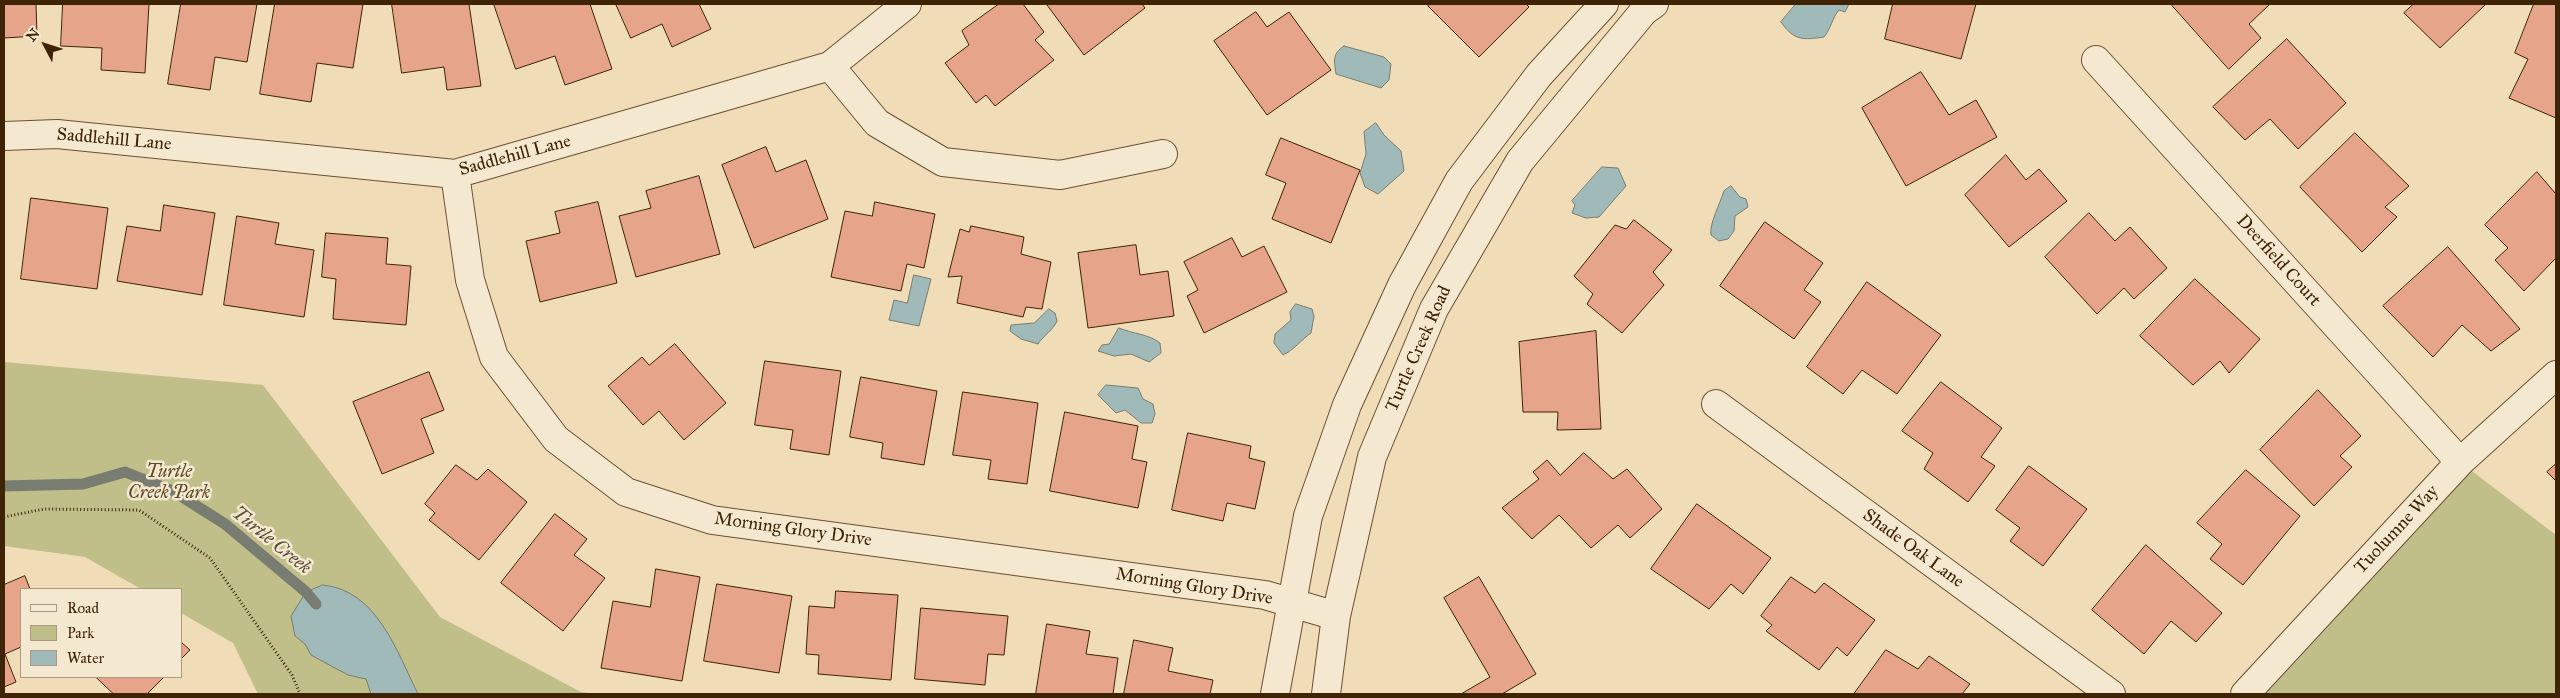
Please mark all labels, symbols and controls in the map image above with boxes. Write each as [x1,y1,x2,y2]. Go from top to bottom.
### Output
north arrow [20,20,70,70]
text: N [23,25,43,45]
street label: Saddlehill Lane [56,124,172,156]
street label: Saddlehill Lane [457,131,573,181]
street label: Deerfield Court [2231,211,2325,311]
street label: Turtle Creek Road [1382,283,1456,415]
park label: Turtle Creek Park [128,462,210,504]
street label: Tuolumne Way [2350,481,2444,579]
water label: Turtle Creek [227,502,315,580]
street label: Shade Oak Lane [1858,505,1968,593]
street label: Morning Glory Drive [713,508,873,552]
street label: Morning Glory Drive [1114,564,1274,610]
legend [20,588,182,678]
text: Road [67,599,99,617]
text: Park [67,624,94,642]
text: Water [67,649,104,667]

